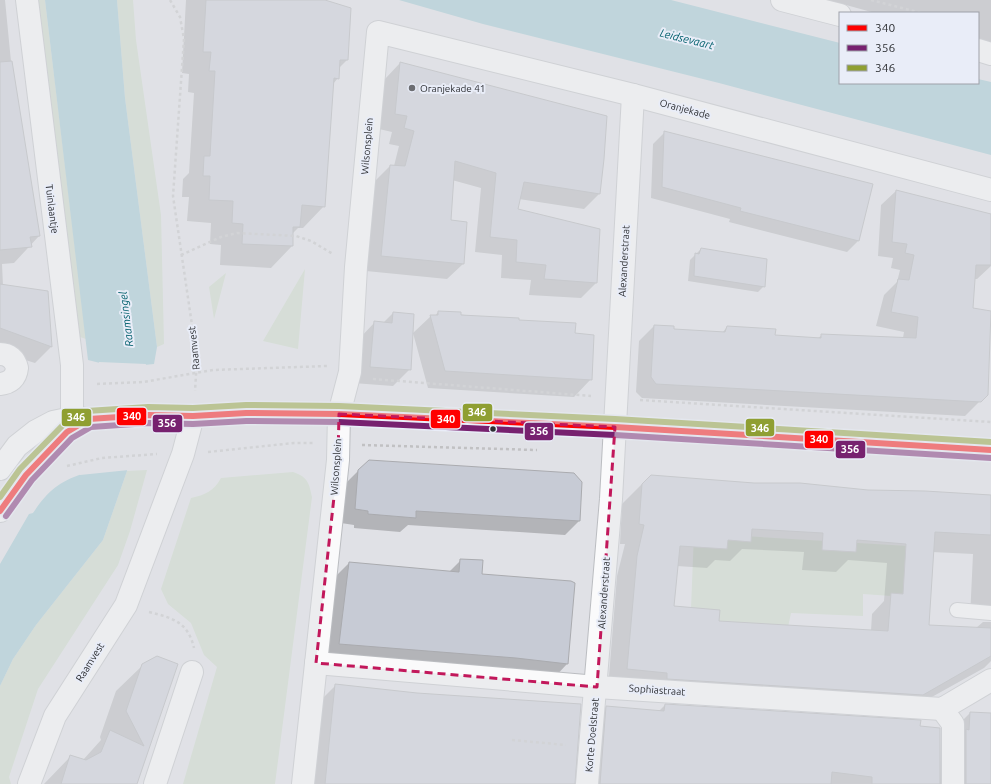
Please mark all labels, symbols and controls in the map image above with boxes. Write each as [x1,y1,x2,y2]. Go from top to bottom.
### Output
legend [839,12,979,84]
text: 340 [875,21,896,34]
water label: Leidsevaart [659,27,716,52]
text: 356 [875,41,896,54]
text: 346 [875,61,896,74]
marker: Oranjekade 41 [407,83,417,93]
place label: Oranjekade 41 [420,83,485,94]
street label: Oranjekade [659,97,711,121]
street label: Wilsonsplein [359,117,375,175]
street label: Tuinlaantje [44,184,60,234]
street label: Alexanderstraat [617,225,631,297]
water label: Raamsingel [117,291,135,347]
street label: Raamvest [186,326,202,370]
line badge: 346 [462,403,493,422]
text: 346 [468,406,486,418]
line badge: 340 [116,407,147,426]
line badge: 346 [61,408,92,427]
line badge: 340 [430,409,461,429]
text: 340 [123,410,141,422]
text: 346 [67,411,85,423]
text: 340 [437,413,455,425]
line badge: 356 [152,414,183,433]
text: 356 [158,417,176,429]
line badge: 346 [745,418,775,437]
line badge: 356 [524,422,554,441]
text: 346 [751,422,769,434]
unlabelled marker [488,424,498,434]
text: 356 [530,425,548,437]
line badge: 340 [804,430,834,449]
text: 340 [810,433,828,445]
street label: Wilsonsplein [329,438,343,496]
line badge: 356 [835,440,866,459]
text: 356 [841,443,859,455]
street label: Alexanderstraat [596,557,612,629]
street label: Raamvest [74,640,106,683]
street label: Sophiastraat [628,683,686,697]
street label: Korte Doelstraat [583,697,601,773]

